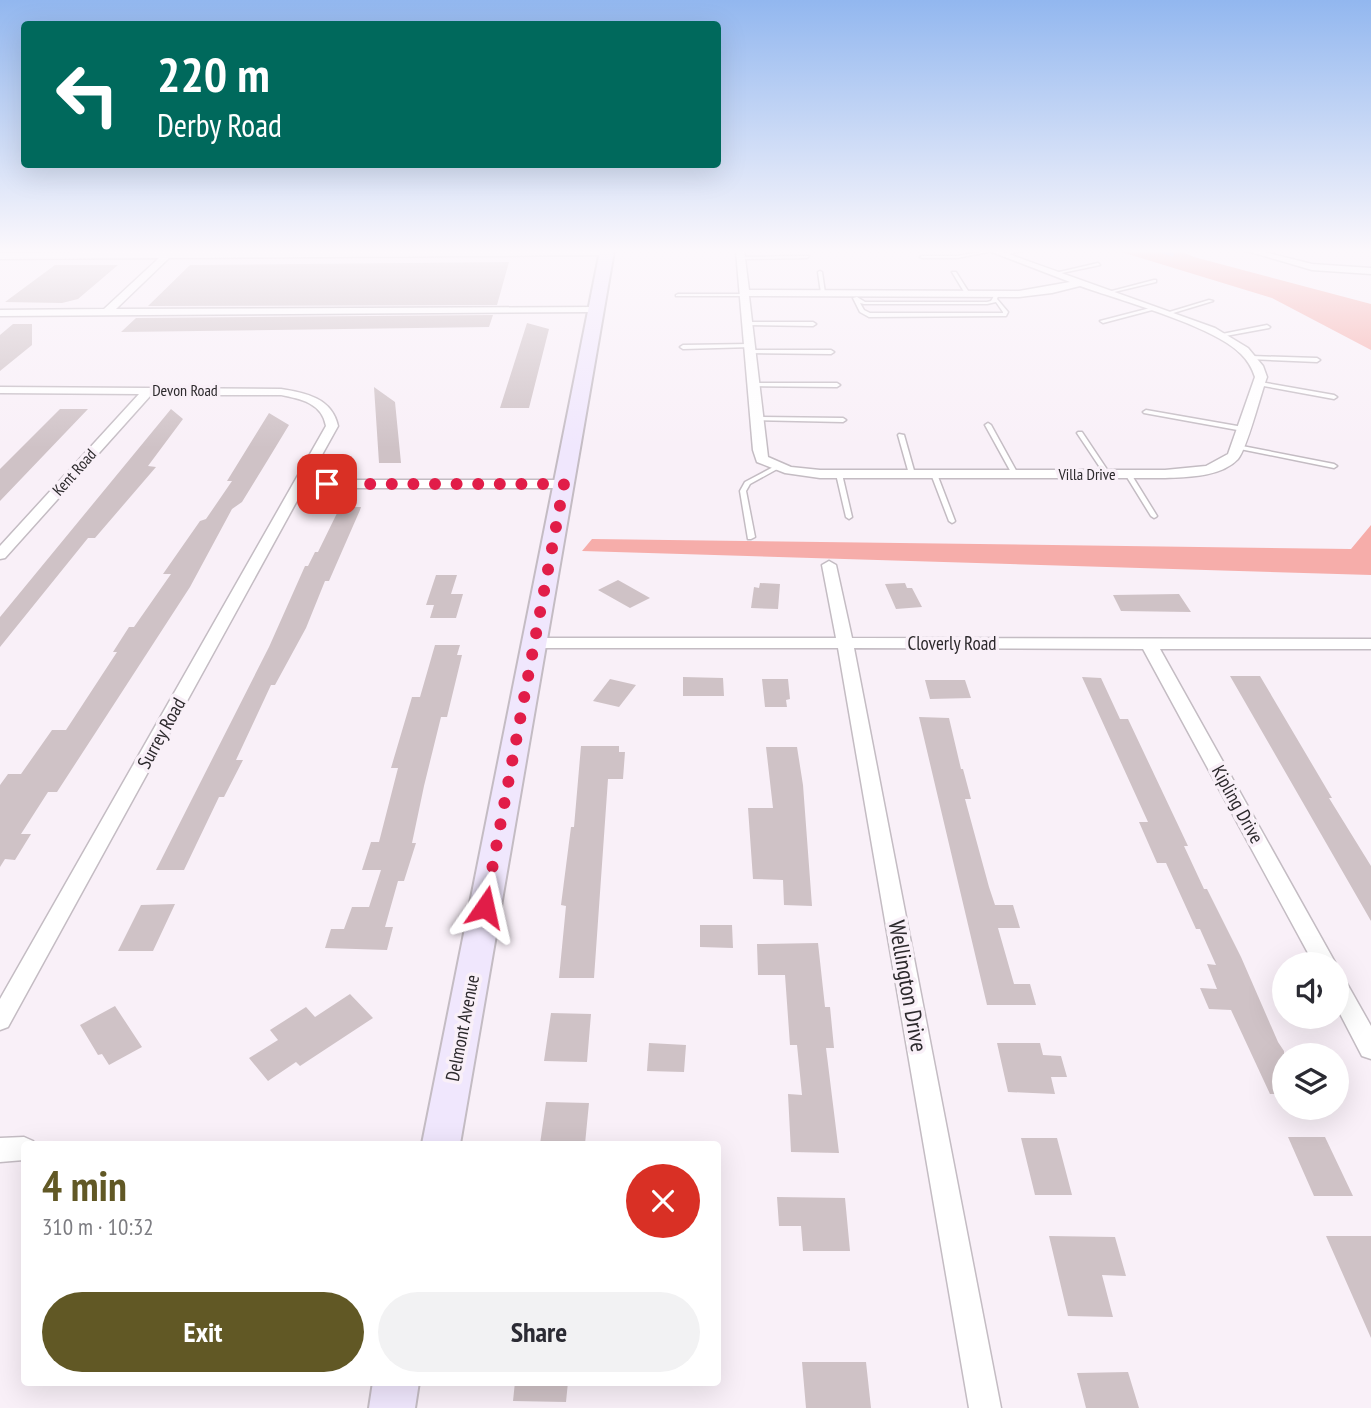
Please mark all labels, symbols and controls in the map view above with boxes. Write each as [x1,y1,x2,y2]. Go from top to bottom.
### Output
text: 220 m [157,42,270,106]
icon: left [42,49,133,140]
text: Derby Road [157,104,282,146]
street label: Devon Road [152,380,218,400]
street label: Kent Road [48,444,100,499]
pin [297,454,357,514]
street label: Villa Drive [1057,464,1116,484]
icon: arrive [308,465,346,503]
street label: Cloverly Road [907,631,997,655]
street label: Surrey Road [132,693,190,773]
street label: Kipling Drive [1207,761,1269,847]
position arrow [448,870,522,944]
street label: Wellington Drive [883,918,934,1054]
map controls [1272,952,1349,1120]
button: sound [1272,952,1349,1029]
street label: Delmont Avenue [440,973,484,1083]
button: layers [1272,1043,1349,1120]
text: 4 min [42,1158,127,1213]
button: close [626,1164,700,1238]
text: 310 m · 10:32 [42,1212,154,1241]
button: Exit [42,1292,364,1372]
button: Share [378,1292,700,1372]

